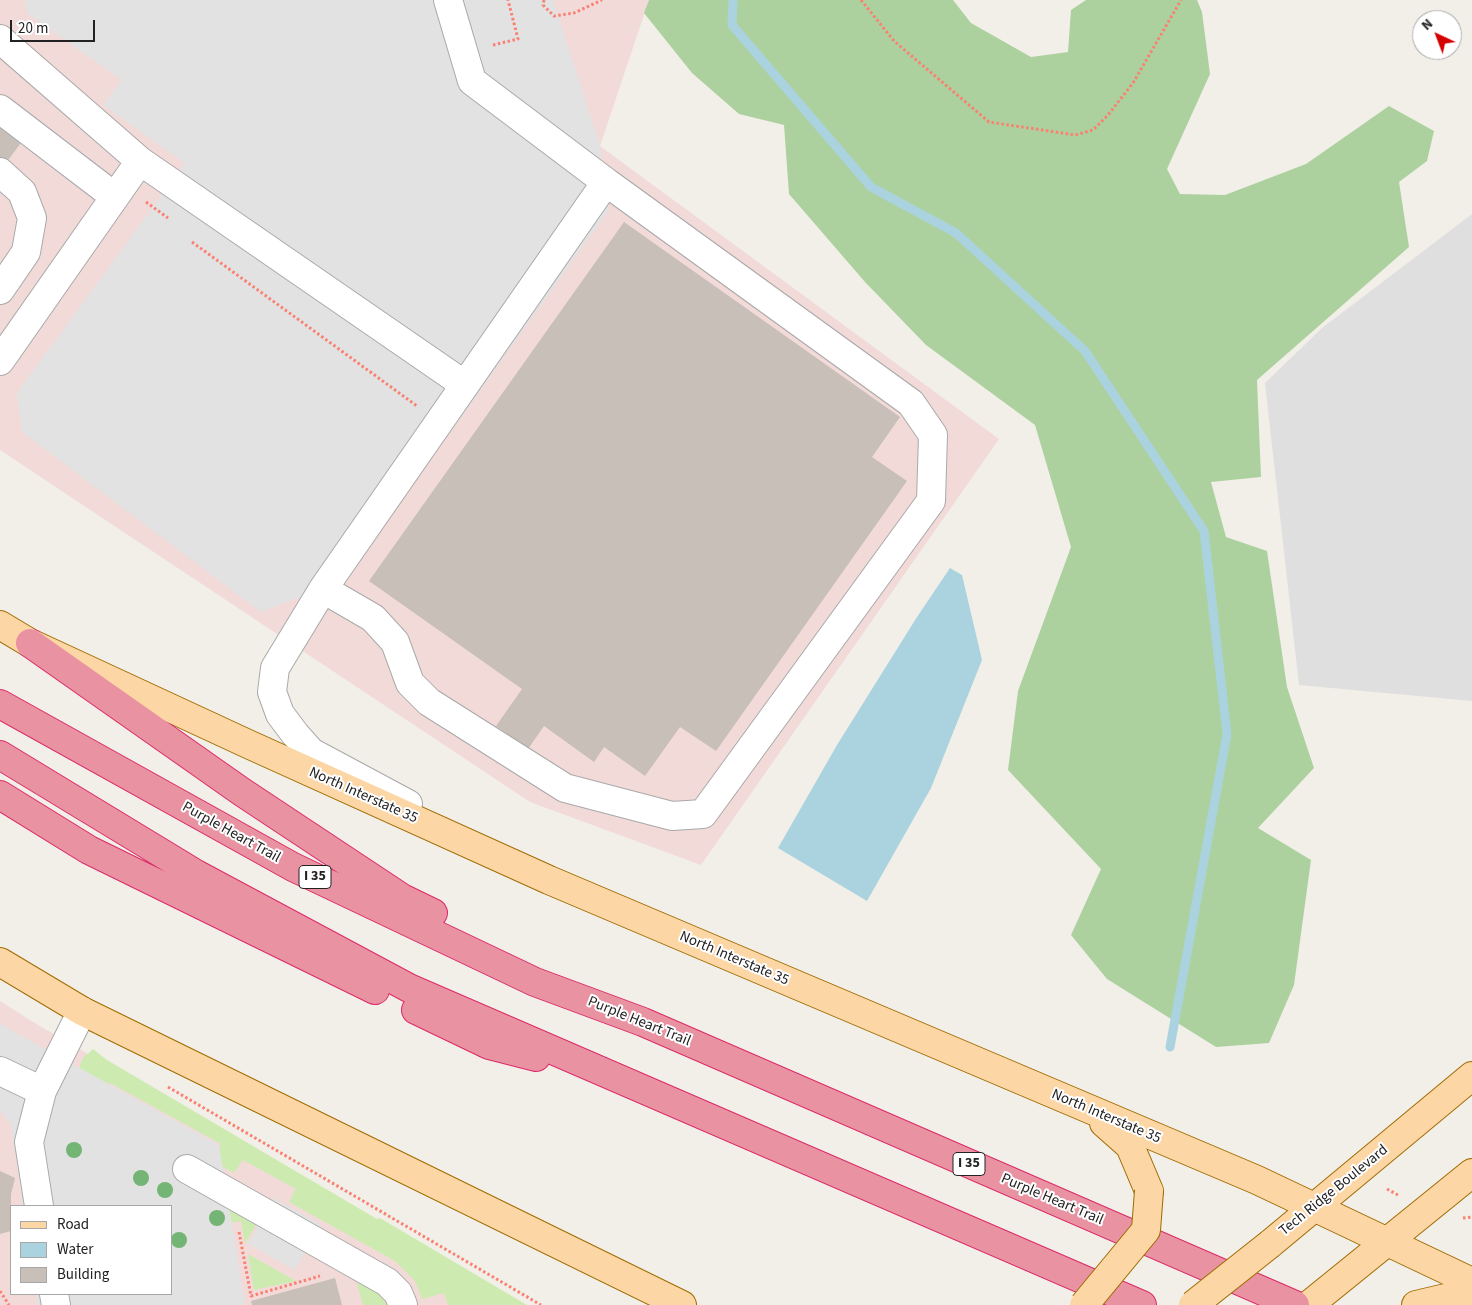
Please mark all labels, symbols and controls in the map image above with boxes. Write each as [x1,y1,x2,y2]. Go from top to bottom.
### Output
scale bar [12,10,98,42]
north arrow [1412,10,1462,60]
text: N [1417,14,1438,35]
text: 20 m [18,18,48,39]
street label: North Interstate 35 [306,764,420,828]
street label: Purple Heart Trail [179,799,283,867]
road number: I 35 [299,866,331,889]
street label: North Interstate 35 [677,928,791,990]
street label: Purple Heart Trail [585,993,693,1051]
street label: North Interstate 35 [1049,1086,1163,1148]
street label: Tech Ridge Boulevard [1276,1142,1392,1240]
road number: I 35 [953,1152,985,1176]
street label: Purple Heart Trail [998,1170,1106,1230]
legend [10,1205,172,1295]
text: Road [57,1214,89,1235]
text: Water [57,1239,93,1260]
text: Building [57,1264,109,1285]

